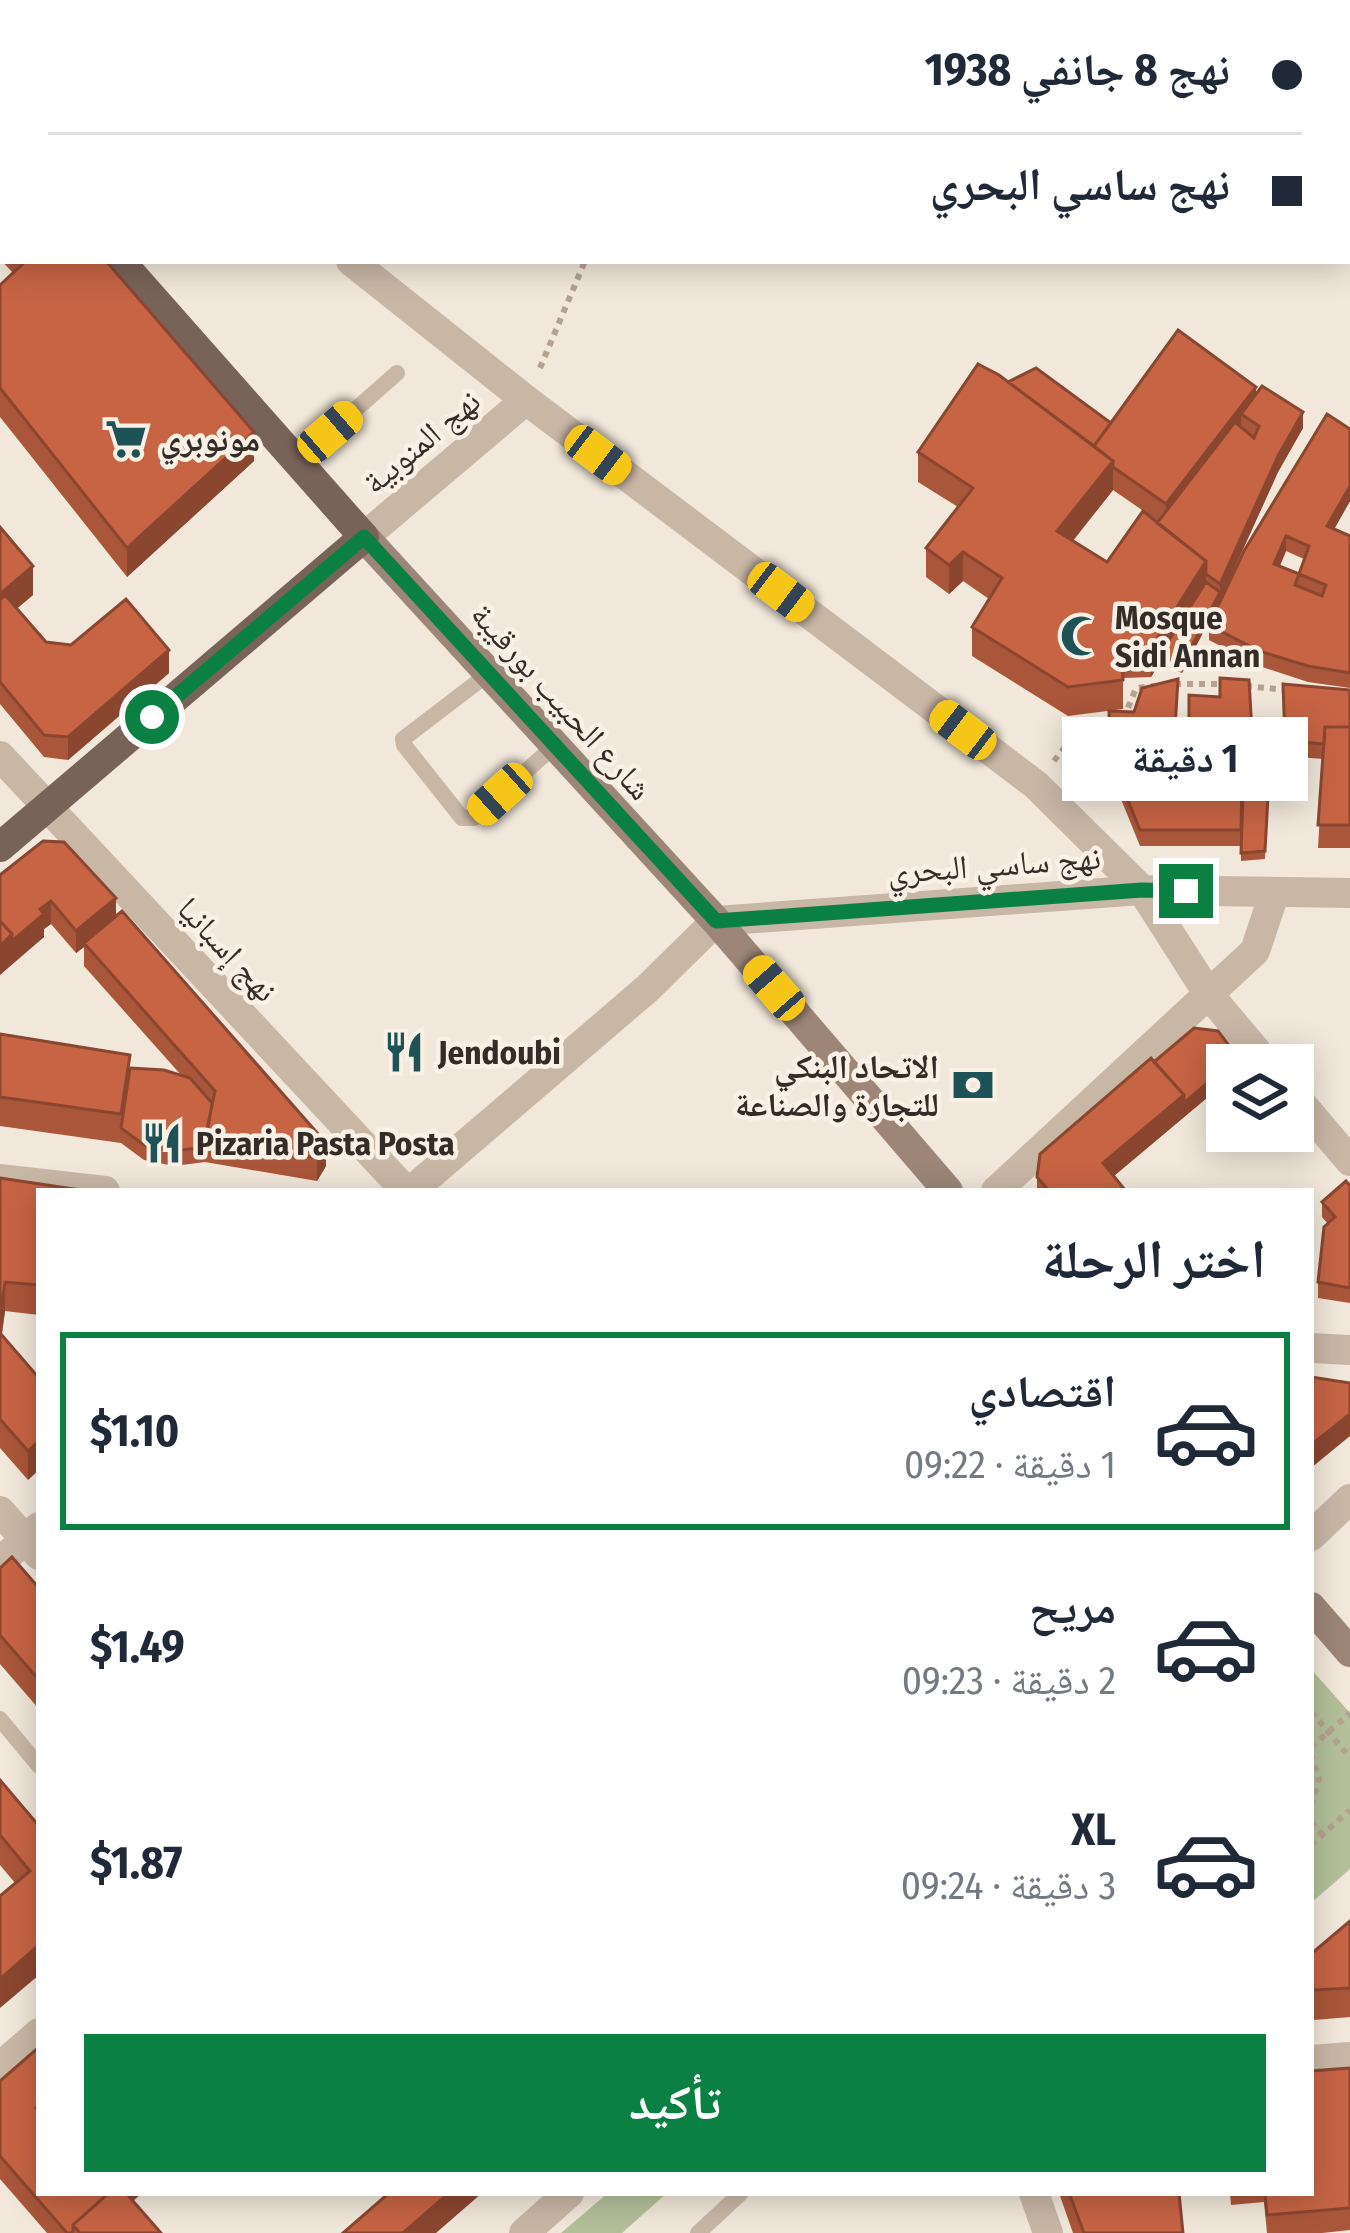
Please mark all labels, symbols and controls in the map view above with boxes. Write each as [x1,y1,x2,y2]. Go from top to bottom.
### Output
text: نهج 8 جانفي 1938 [925,43,1230,97]
text: نهج ساسي البحري [930,158,1230,212]
street label: نهج المنوبية [355,381,489,503]
car [291,395,369,469]
supermarket icon: مونوبري [103,416,149,462]
car [558,419,638,491]
place label: مونوبري [160,420,260,465]
car [741,556,821,628]
street label: شارع الحبيب بورقيبة [462,595,660,808]
place label: Mosque Sidi Annan [1115,598,1260,676]
mosque icon: Mosque Sidi Annan [1058,613,1104,659]
route start [125,690,179,744]
car [923,694,1003,766]
callout: 1 دقيقة [1063,717,1309,801]
text: 1 دقيقة [1132,736,1238,782]
car [461,757,539,831]
street label: نهج ساسي البحري [886,838,1102,898]
route end [1159,864,1213,918]
street label: نهج إسبانيا [168,889,286,1011]
car [737,949,811,1027]
restaurant icon: Jendoubi [381,1029,427,1075]
place label: Jendoubi [437,1033,561,1073]
map controls [1206,1044,1314,1152]
button: layers [1206,1044,1314,1152]
place label: الاتحاد البنكي للتجارة والصناعة [735,1047,939,1125]
bank icon: الاتحاد البنكي للتجارة والصناعة [950,1062,996,1108]
restaurant icon: Pizaria Pasta Posta [139,1120,185,1166]
place label: Pizaria Pasta Posta [196,1124,455,1164]
text: اختر الرحلة [1042,1228,1266,1292]
text: اقتصادي [969,1365,1116,1419]
icon: car [1152,1377,1260,1485]
text: $1.10 [90,1404,179,1458]
text: 1 دقيقة · 09:22 [904,1442,1116,1488]
text: مريح [1029,1581,1116,1635]
icon: car [1152,1593,1260,1701]
text: $1.49 [90,1620,185,1674]
text: 2 دقيقة · 09:23 [902,1658,1116,1704]
text: XL [1071,1803,1116,1857]
icon: car [1152,1809,1260,1917]
text: $1.87 [90,1836,182,1890]
text: 3 دقيقة · 09:24 [901,1863,1116,1909]
button: تأكيد [84,2034,1266,2172]

